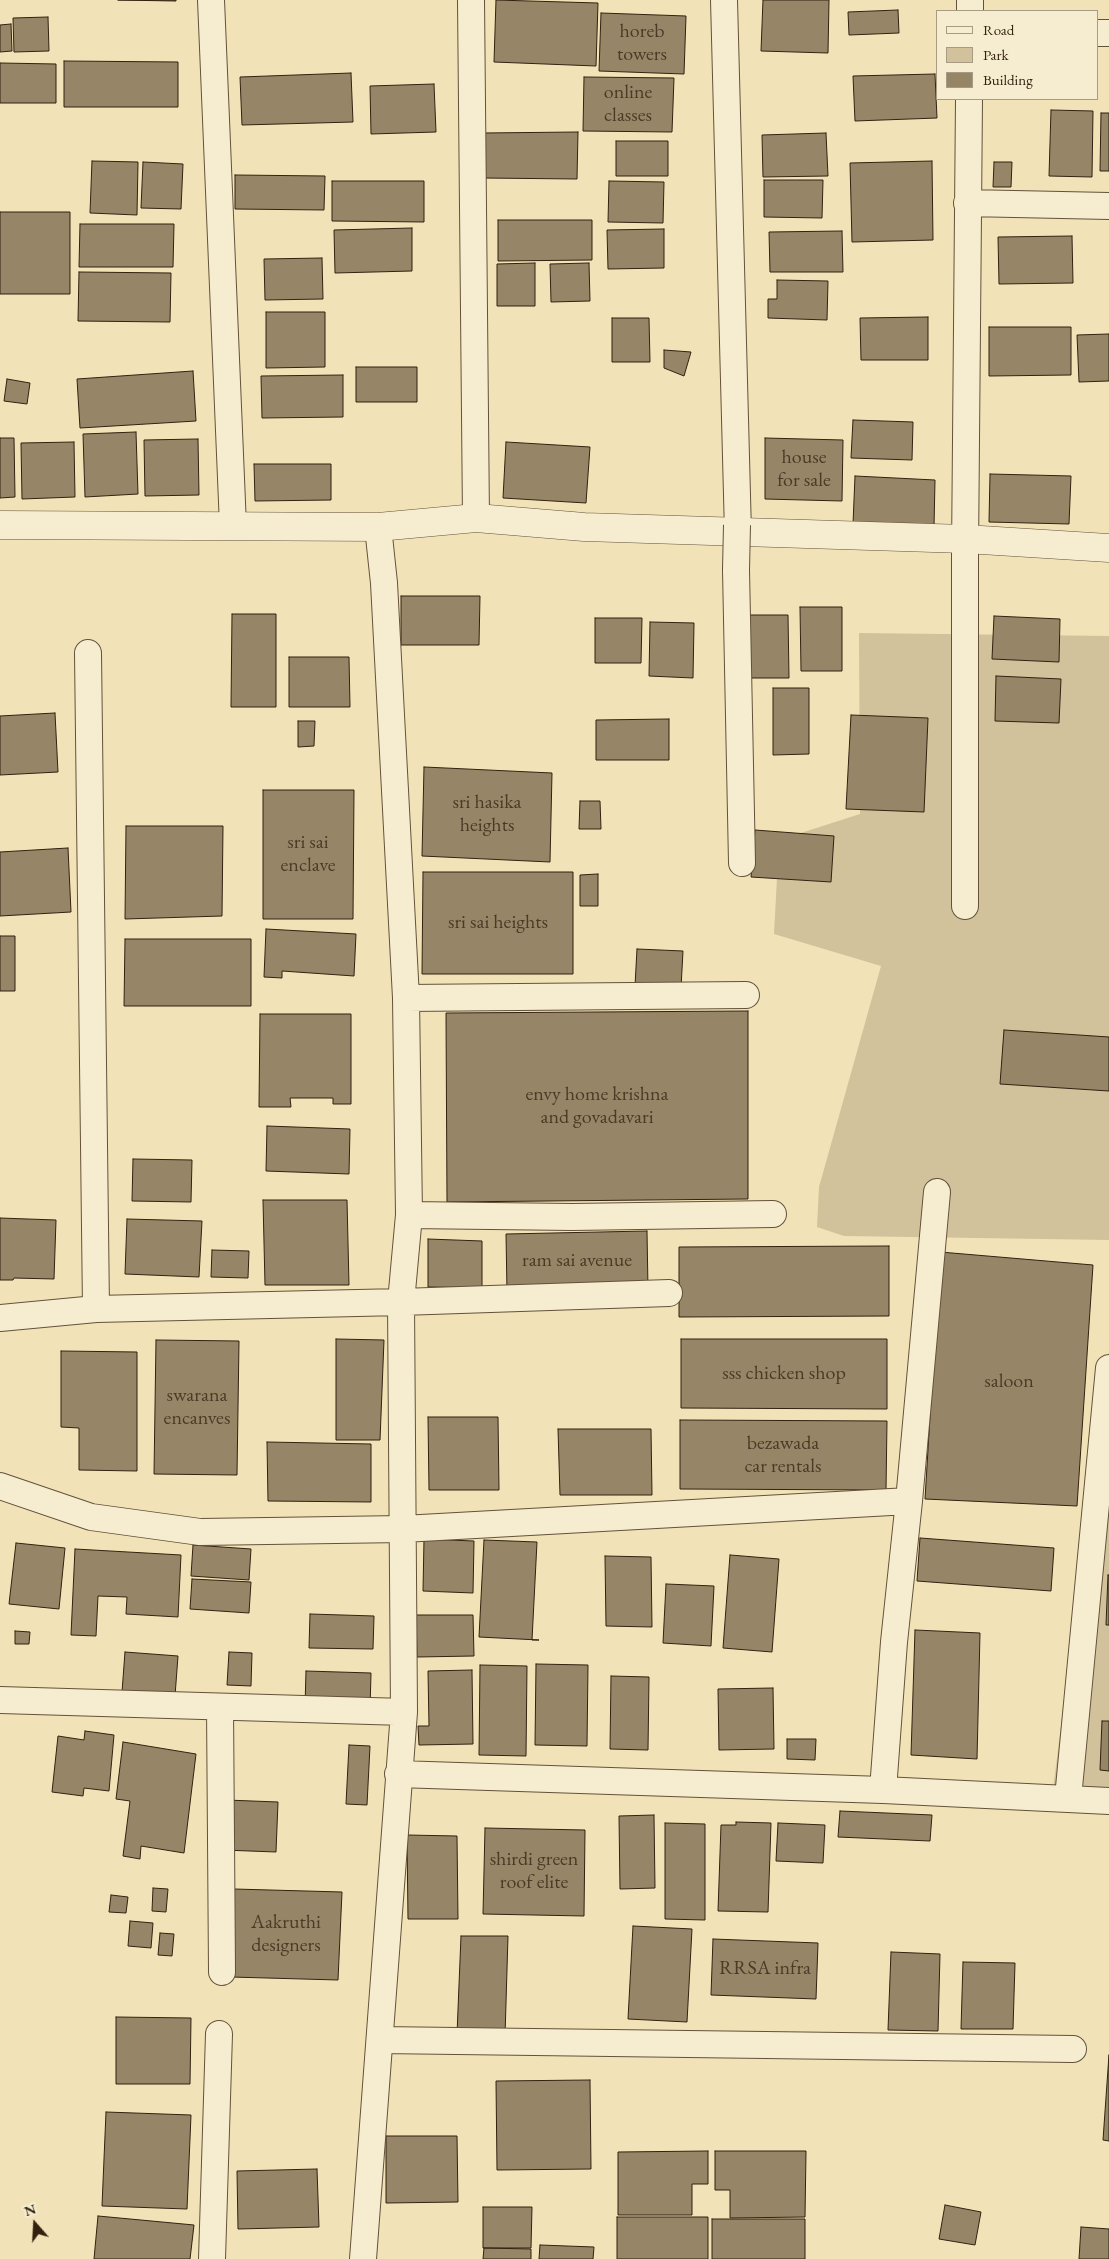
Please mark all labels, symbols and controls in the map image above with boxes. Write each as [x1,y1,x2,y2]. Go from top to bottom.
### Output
legend [936,10,1099,100]
house number: horeb towers [617,20,667,67]
text: Road [983,20,1014,39]
text: Park [983,45,1009,64]
text: Building [983,70,1033,89]
house number: online classes [604,81,652,128]
house number: house for sale [777,446,831,493]
house number: sri hasika heights [452,791,522,838]
house number: sri sai enclave [281,831,335,878]
house number: sri sai heights [448,911,548,935]
house number: envy home krishna and govadavari [525,1083,669,1130]
house number: ram sai avenue [522,1249,632,1273]
house number: sss chicken shop [722,1362,846,1386]
house number: saloon [984,1370,1034,1394]
house number: swarana encanves [164,1384,230,1431]
house number: bezawada car rentals [744,1432,822,1479]
house number: shirdi green roof elite [490,1848,578,1895]
house number: Aakruthi designers [251,1911,321,1958]
house number: RRSA infra [719,1957,811,1981]
north arrow [10,2199,60,2249]
text: N [22,2199,38,2220]

